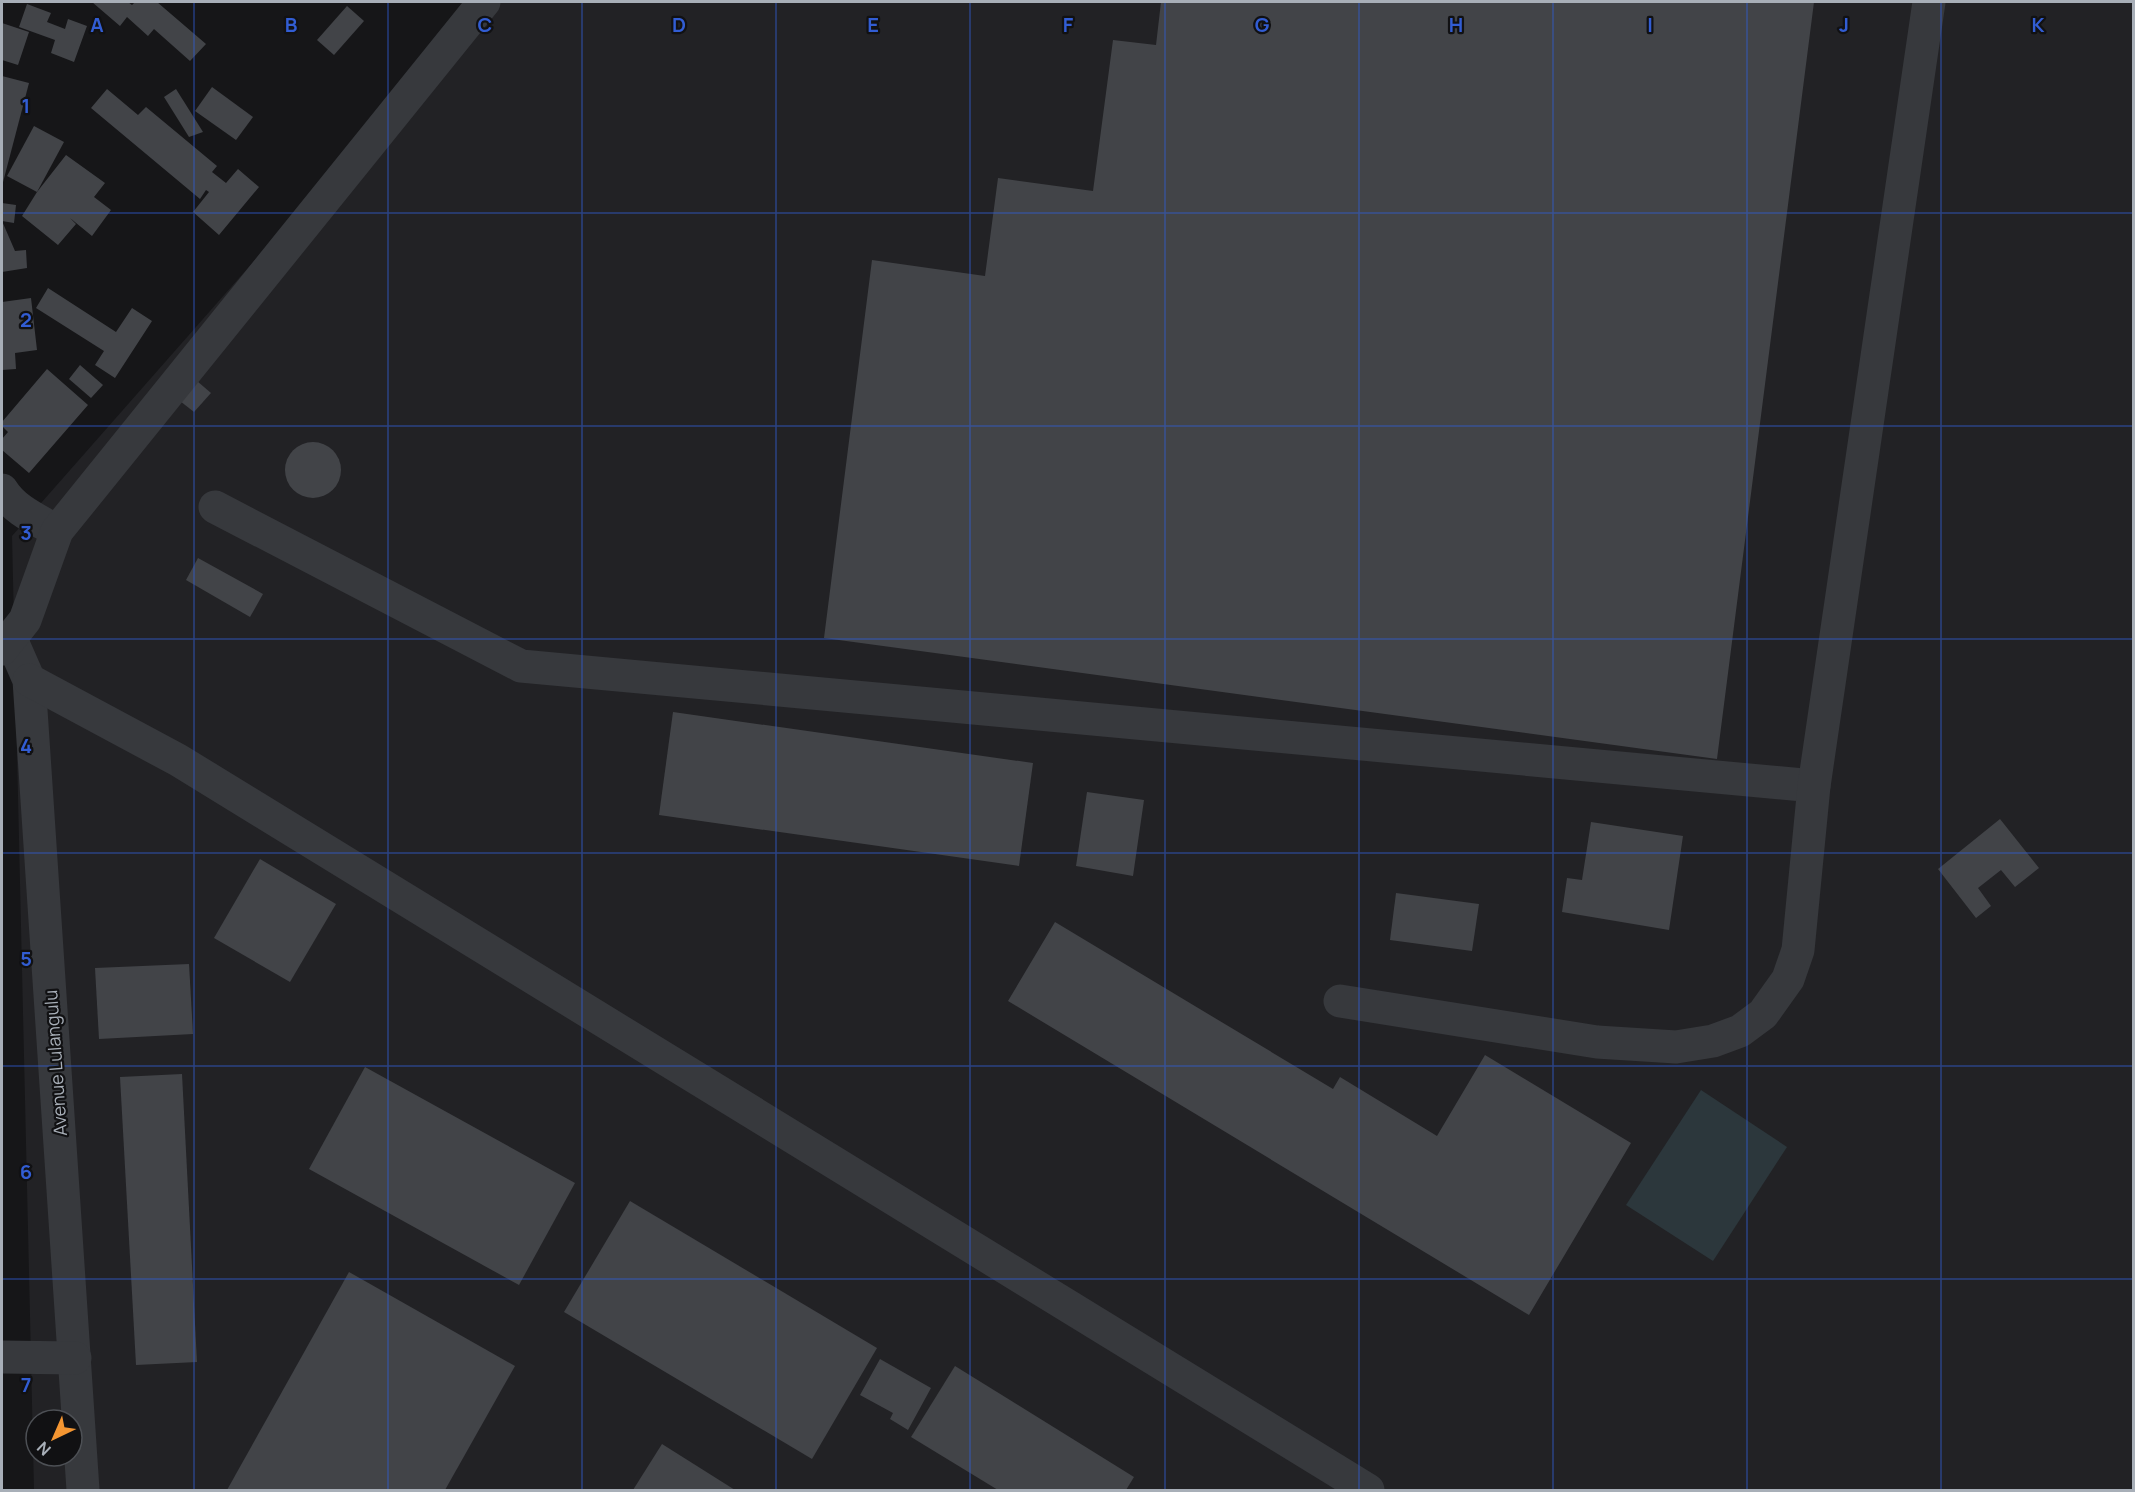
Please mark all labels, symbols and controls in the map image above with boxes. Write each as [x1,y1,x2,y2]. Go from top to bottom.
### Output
text: A [90,11,104,38]
text: B [285,11,298,38]
text: C [478,11,492,38]
text: D [672,11,686,38]
text: E [867,11,879,38]
text: F [1063,11,1074,38]
text: G [1255,11,1270,38]
text: H [1449,11,1463,38]
text: I [1647,11,1653,38]
text: J [1839,11,1849,38]
text: K [2032,11,2045,38]
text: 1 [22,92,30,119]
text: 2 [20,306,32,333]
text: 3 [20,519,32,546]
text: 4 [20,732,32,759]
text: 5 [20,945,32,972]
street label: Avenue Lulangulu [38,989,72,1137]
text: 6 [20,1158,32,1185]
text: 7 [21,1371,31,1398]
north arrow [24,1408,84,1468]
text: N [32,1437,55,1461]

